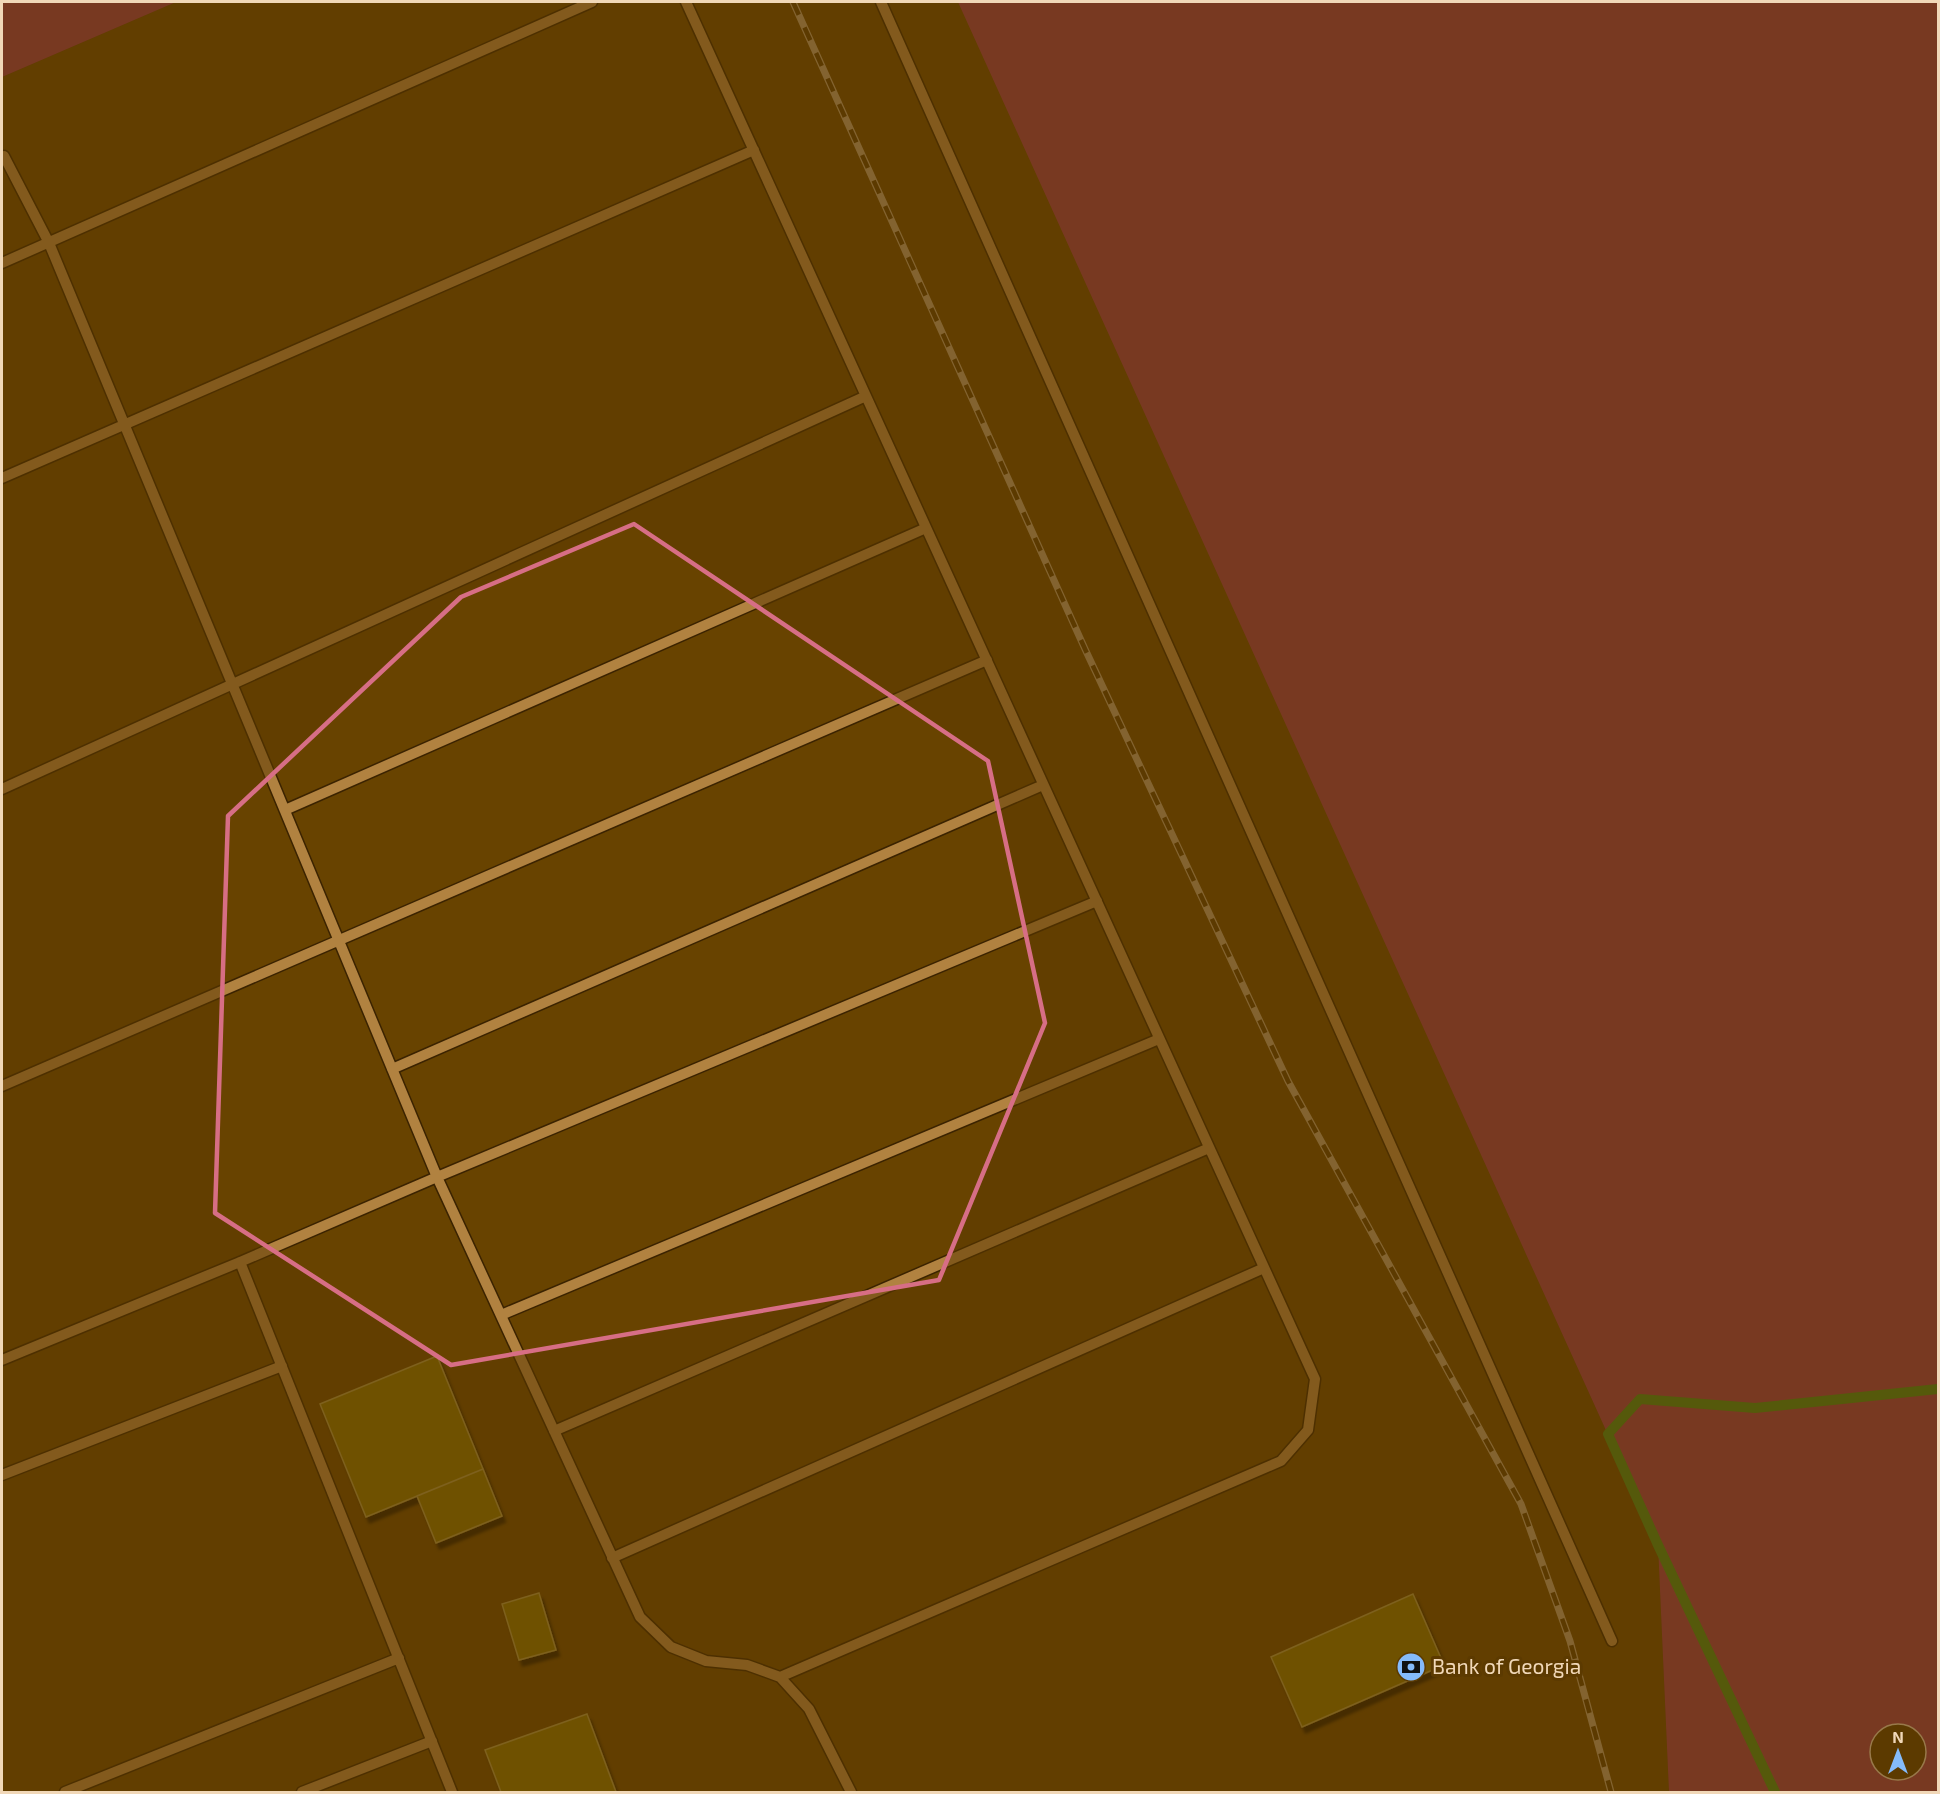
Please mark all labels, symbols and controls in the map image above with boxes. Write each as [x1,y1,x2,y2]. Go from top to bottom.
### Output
bank icon: Bank of Georgia [1395,1651,1427,1683]
place label: Bank of Georgia [1432,1653,1581,1678]
north arrow [1868,1722,1928,1782]
text: N [1892,1727,1904,1746]

